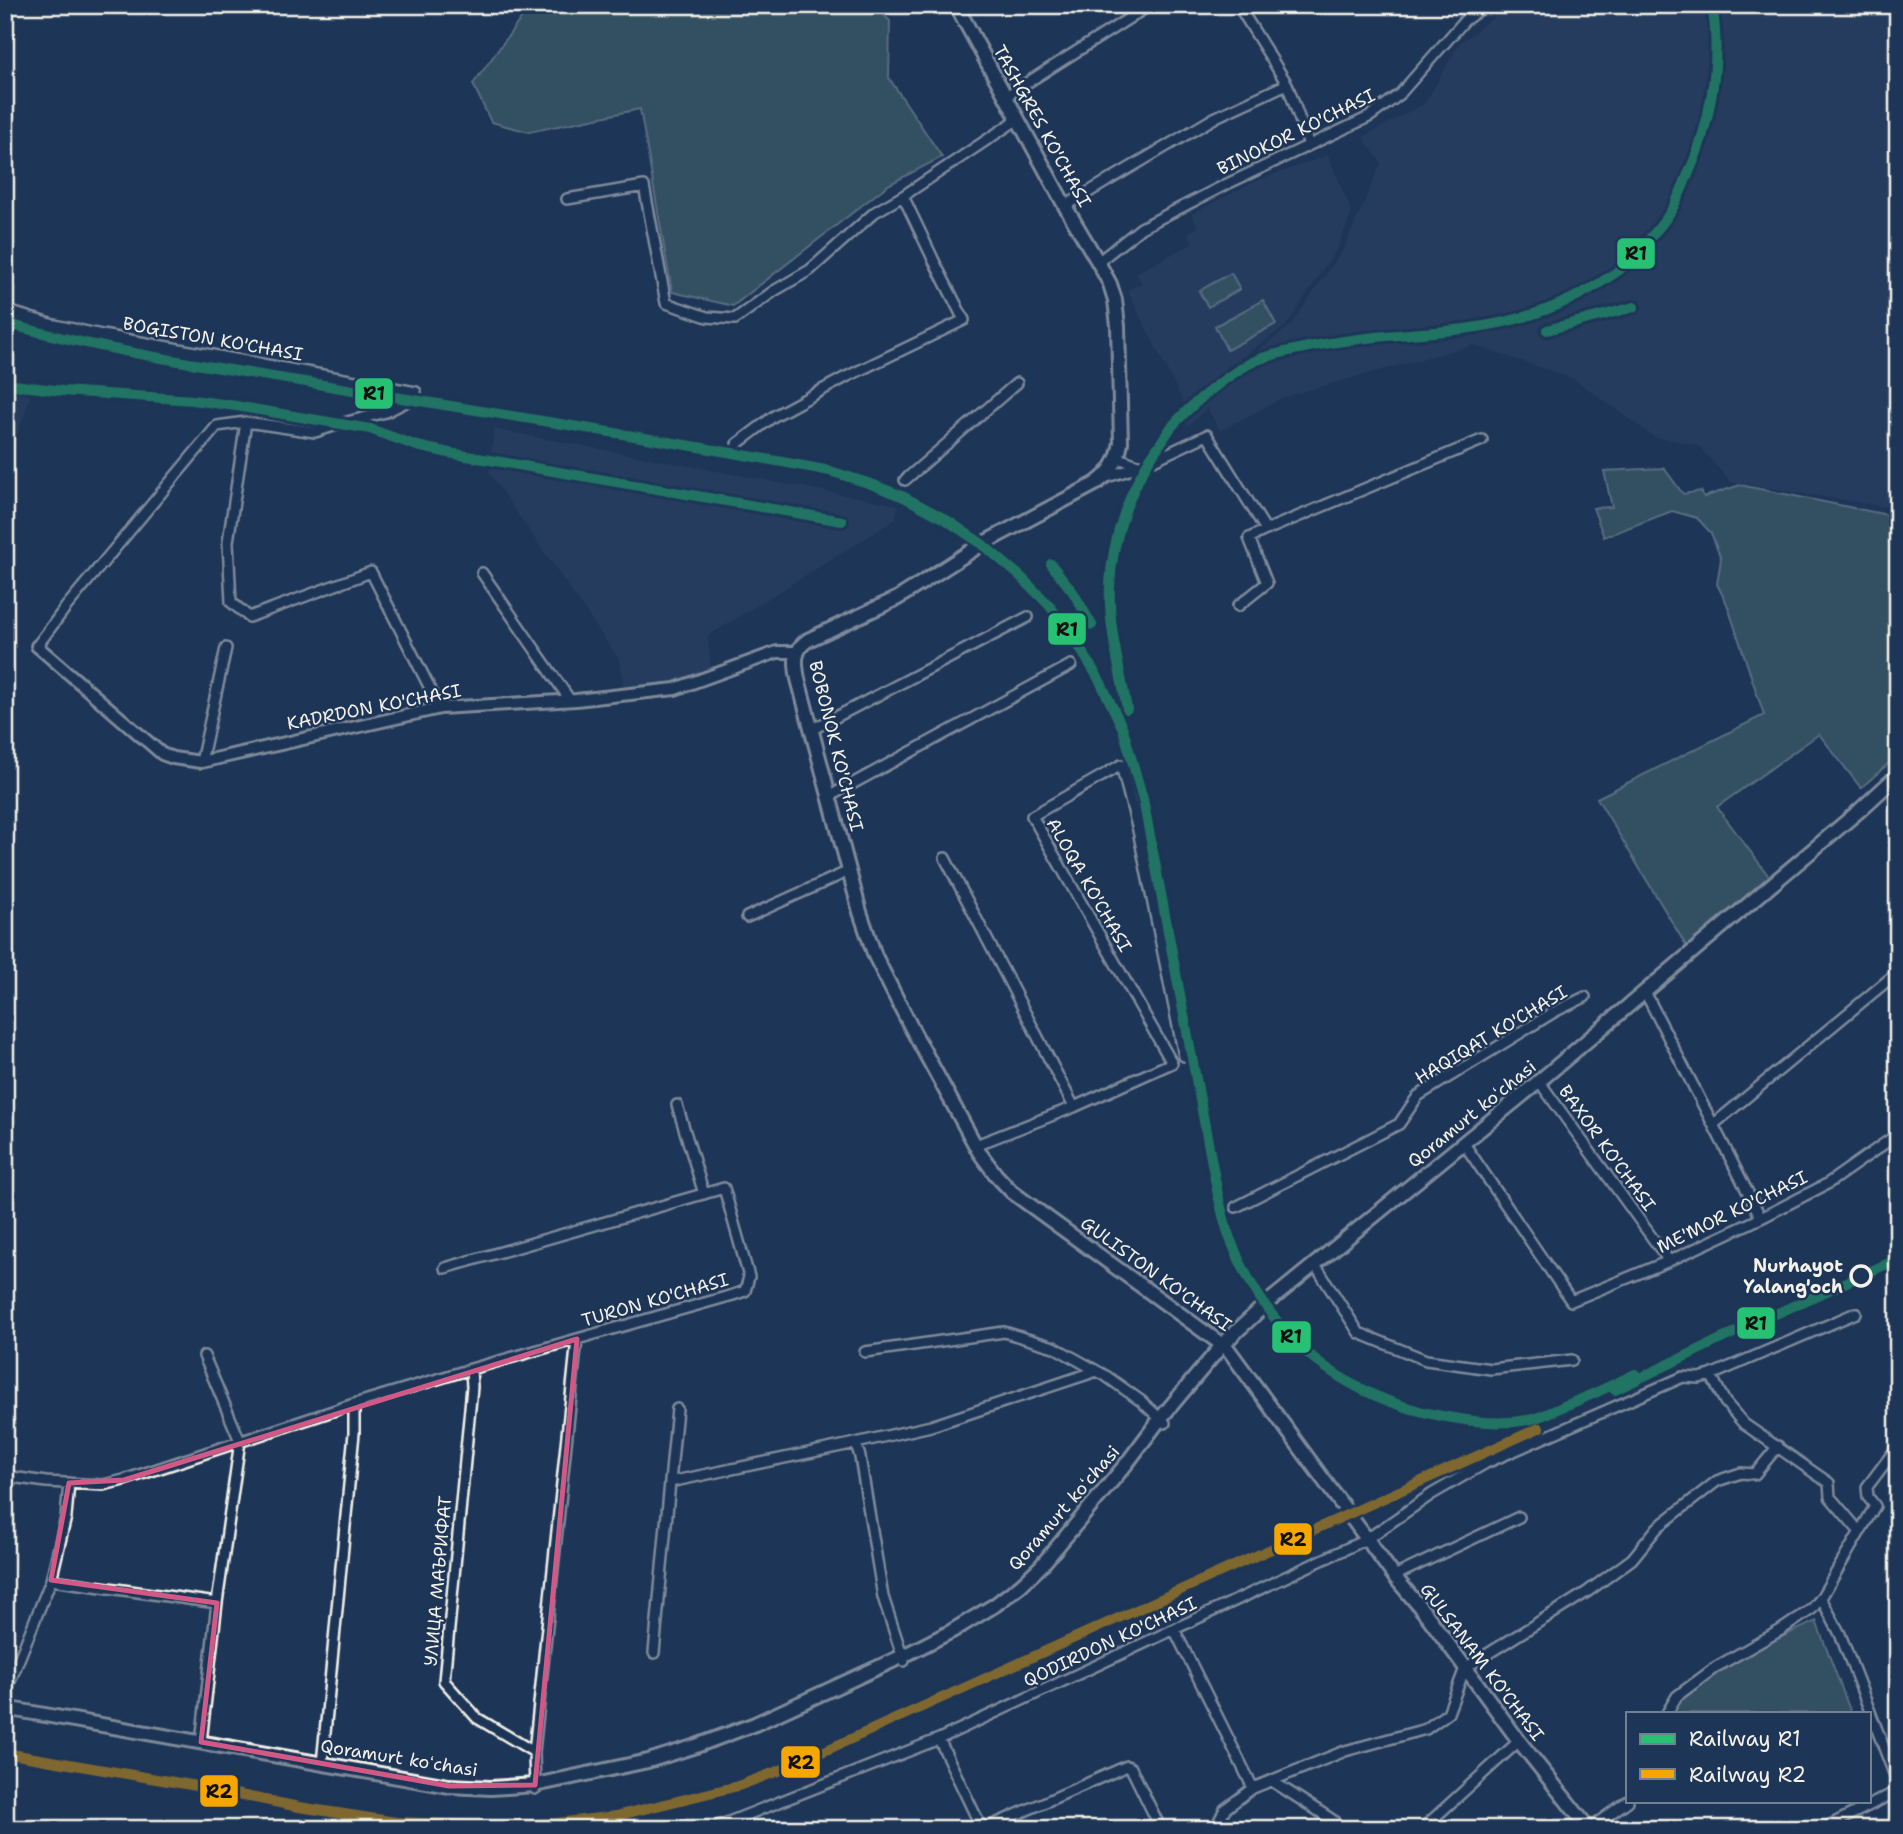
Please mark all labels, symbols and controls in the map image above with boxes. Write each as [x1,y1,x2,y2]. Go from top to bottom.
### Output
street label: TASHGRES KO'CHASI [987,41,1097,211]
street label: BINOKOR KO'CHASI [1213,83,1379,181]
line badge: R1 [1616,237,1656,270]
text: R1 [1625,241,1647,266]
street label: BOGISTON KO'CHASI [121,311,305,367]
line badge: R1 [354,377,394,410]
text: R1 [363,381,385,406]
line badge: R1 [1047,612,1087,646]
text: R1 [1056,617,1078,642]
street label: BOBONOK KO'CHASI [803,658,869,834]
street label: KADRDON KO'CHASI [285,678,463,736]
street label: ALOQA KO'CHASI [1041,814,1137,956]
street label: HAQIQAT KO'CHASI [1410,980,1572,1090]
street label: Qoramurt koʻchasi [1403,1055,1541,1173]
street label: BAXOR KO'CHASI [1553,1080,1661,1216]
street label: ME'MOR KO'CHASI [1653,1165,1811,1259]
street label: GULISTON KO'CHASI [1076,1211,1236,1337]
place label: Nurhayot Yalang'och [1744,1254,1843,1299]
marker: Nurhayot Yalang'och [1850,1265,1872,1287]
street label: TURON KO'CHASI [579,1268,731,1332]
line badge: R1 [1736,1306,1776,1340]
text: R1 [1745,1311,1767,1336]
line badge: R1 [1271,1320,1312,1354]
text: R1 [1280,1324,1302,1349]
street label: Qoramurt koʻchasi [1003,1440,1125,1576]
street label: УЛИЦА МАЪРИФАТ [419,1495,457,1667]
line badge: R2 [1273,1522,1313,1556]
text: R2 [1279,1527,1307,1552]
street label: GULSANAM KO'CHASI [1415,1578,1549,1746]
street label: QODIRDON KO'CHASI [1019,1591,1201,1693]
legend [1626,1712,1871,1802]
text: Railway R1 [1689,1725,1801,1753]
street label: Qoramurt koʻchasi [319,1734,479,1782]
line badge: R2 [780,1745,821,1779]
text: R2 [787,1750,815,1775]
text: Railway R2 [1689,1761,1806,1789]
line badge: R2 [199,1774,239,1808]
text: R2 [205,1779,233,1804]

